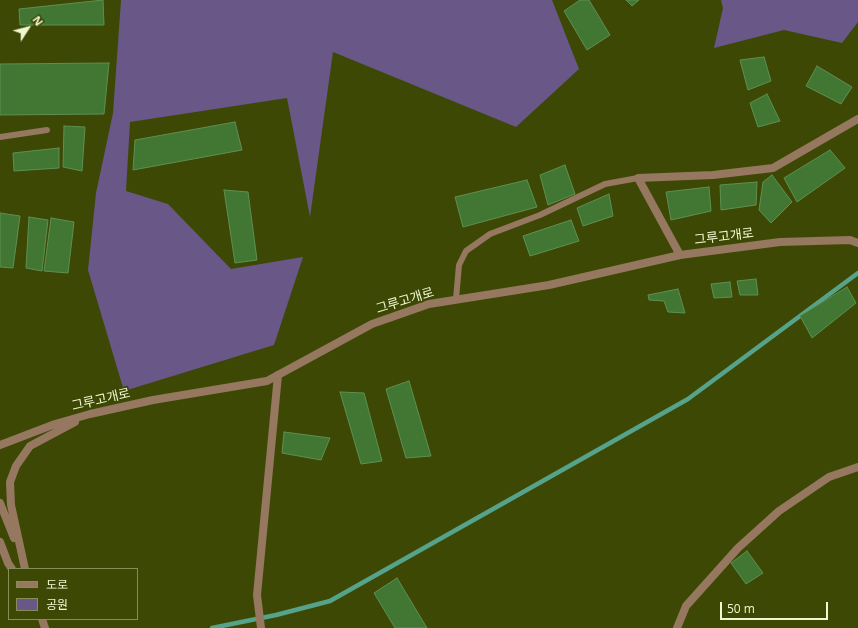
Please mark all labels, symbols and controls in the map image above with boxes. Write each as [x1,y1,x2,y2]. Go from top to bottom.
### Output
north arrow [8,8,48,48]
text: N [29,13,47,29]
street label: 그루고개로 [693,226,755,248]
street label: 그루고개로 [374,285,436,317]
street label: 그루고개로 [70,386,132,414]
legend [8,568,138,620]
text: 도로 [46,576,68,593]
scale bar [722,594,830,620]
text: 공원 [46,596,68,613]
text: 50 m [727,600,755,617]

